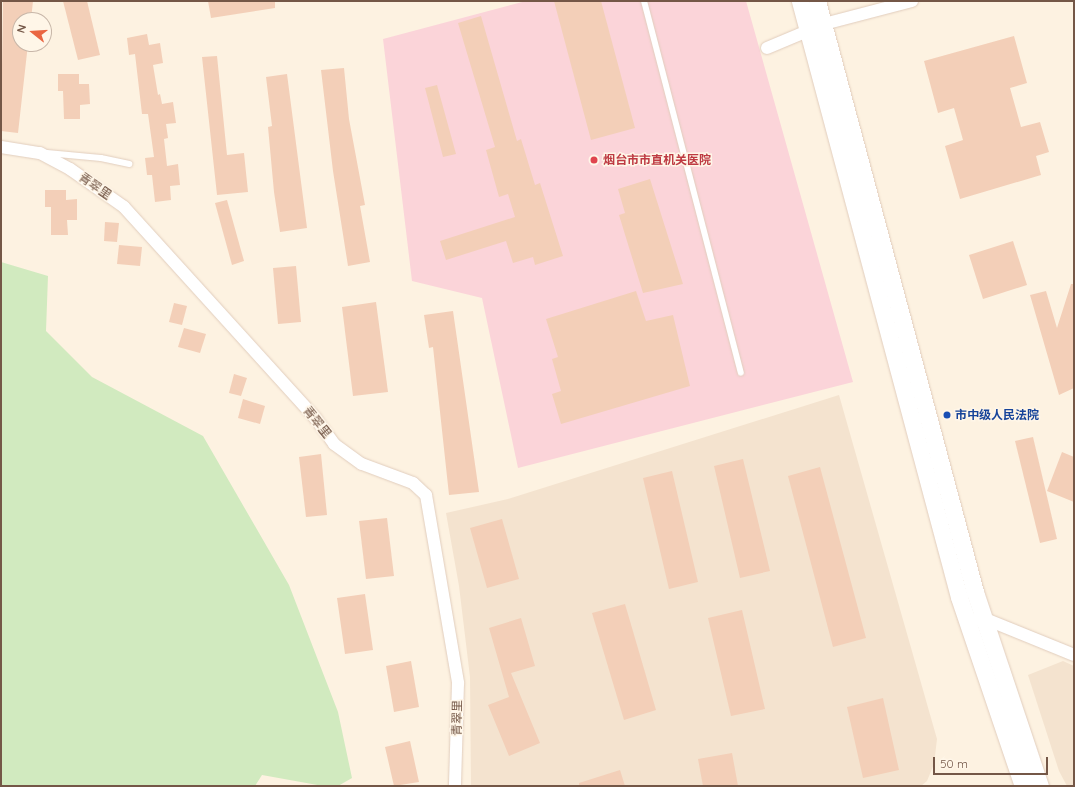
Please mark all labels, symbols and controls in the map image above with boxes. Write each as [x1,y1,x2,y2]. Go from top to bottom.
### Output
north arrow [12,12,52,52]
text: N [14,23,29,35]
place label: 烟台市市直机关医院 [603,153,711,167]
marker: 烟台市市直机关医院 [588,154,600,166]
street label: 青翠里 [76,170,114,202]
street label: 青翠里 [300,403,334,441]
place label: 市中级人民法院 [955,408,1039,422]
marker: 市中级人民法院 [942,410,952,420]
street label: 青翠里 [449,700,465,736]
scale bar [935,749,1050,775]
text: 50 m [940,756,968,771]

